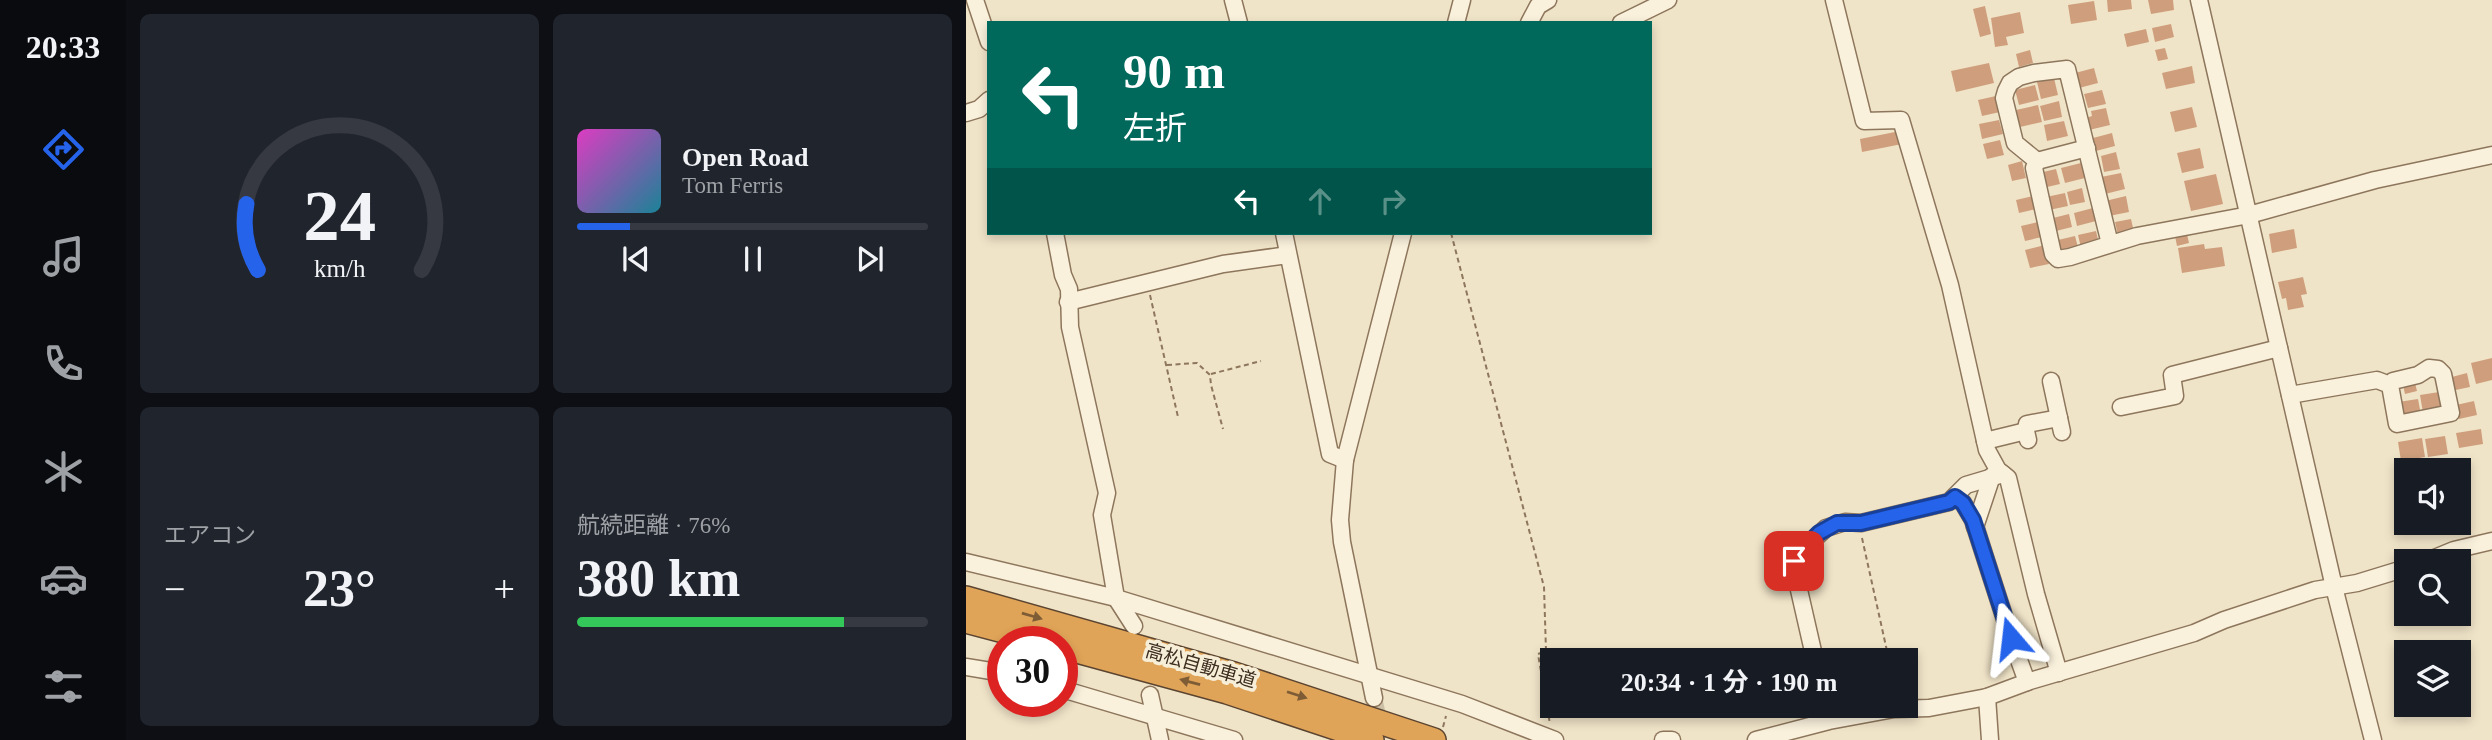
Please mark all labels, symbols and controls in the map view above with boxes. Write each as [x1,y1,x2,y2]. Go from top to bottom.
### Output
text: 20:33 [26,29,100,65]
text: 90 m [1123,44,1225,99]
icon: left [1008,49,1099,140]
text: 左折 [1123,110,1187,146]
icon: directions [39,125,88,174]
text: Open Road [682,143,808,172]
text: Tom Ferris [682,173,783,198]
text: 24 [303,175,376,256]
icon: left [1228,182,1266,220]
icon: ahead [1301,182,1339,220]
icon: right [1374,182,1412,220]
icon: music [39,232,88,281]
icon: previous [617,240,655,278]
icon: pause [734,240,772,278]
icon: next [851,240,889,278]
text: km/h [314,255,366,282]
icon: phone [39,339,88,388]
icon: climate [39,447,88,496]
map controls [2394,458,2471,717]
button: sound [2394,458,2471,535]
text: 航続距離 · 76% [577,513,730,538]
text: エアコン [164,523,256,548]
pin [1764,531,1824,591]
icon: arrive [1775,542,1813,580]
button: search [2394,549,2471,626]
text: 380 km [577,550,740,607]
icon: car [39,554,88,603]
text: 23° [303,560,376,617]
text: − [164,568,185,610]
text: + [494,568,515,610]
position arrow [1974,601,2048,675]
one-way arrow [1021,612,1042,622]
speed limit sign: 30 [987,626,1078,717]
street label: 高松自動車道 [1143,640,1259,691]
button: layers [2394,640,2471,717]
icon: filters [39,662,88,711]
text: 20:34 · 1 分 · 190 m [1621,668,1837,697]
one-way arrow [1179,676,1201,687]
one-way arrow [1286,690,1307,700]

